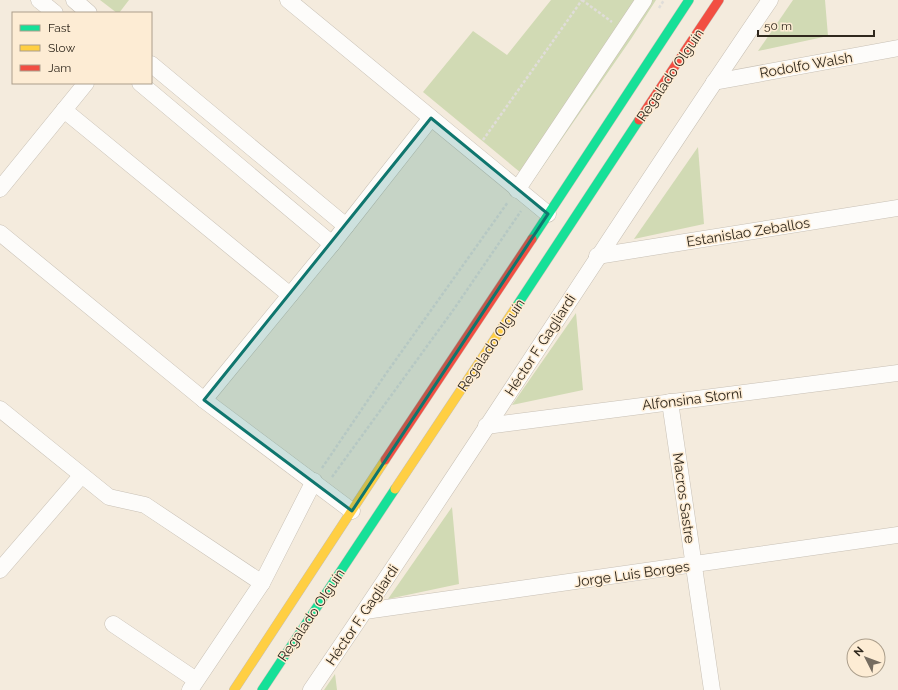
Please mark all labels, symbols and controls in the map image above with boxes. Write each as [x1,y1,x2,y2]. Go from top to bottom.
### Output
legend [12,12,152,84]
scale bar [758,12,874,38]
text: 50 m [764,19,792,33]
text: Fast [48,21,71,35]
street label: Regalado Olguín [633,26,707,124]
text: Slow [48,41,75,55]
street label: Rodolfo Walsh [758,49,854,81]
text: Jam [48,61,71,75]
street label: Estanislao Zeballos [685,214,811,250]
street label: Héctor F. Gagliardi [501,291,579,399]
street label: Regalado Olguín [454,296,528,394]
street label: Alfonsina Storni [641,385,743,413]
street label: Macros Sastre [670,452,698,544]
street label: Jorge Luis Borges [573,558,691,590]
street label: Héctor F. Gagliardi [322,562,402,668]
street label: Regalado Olguín [274,566,348,664]
north arrow [846,638,886,678]
text: N [851,644,867,659]

